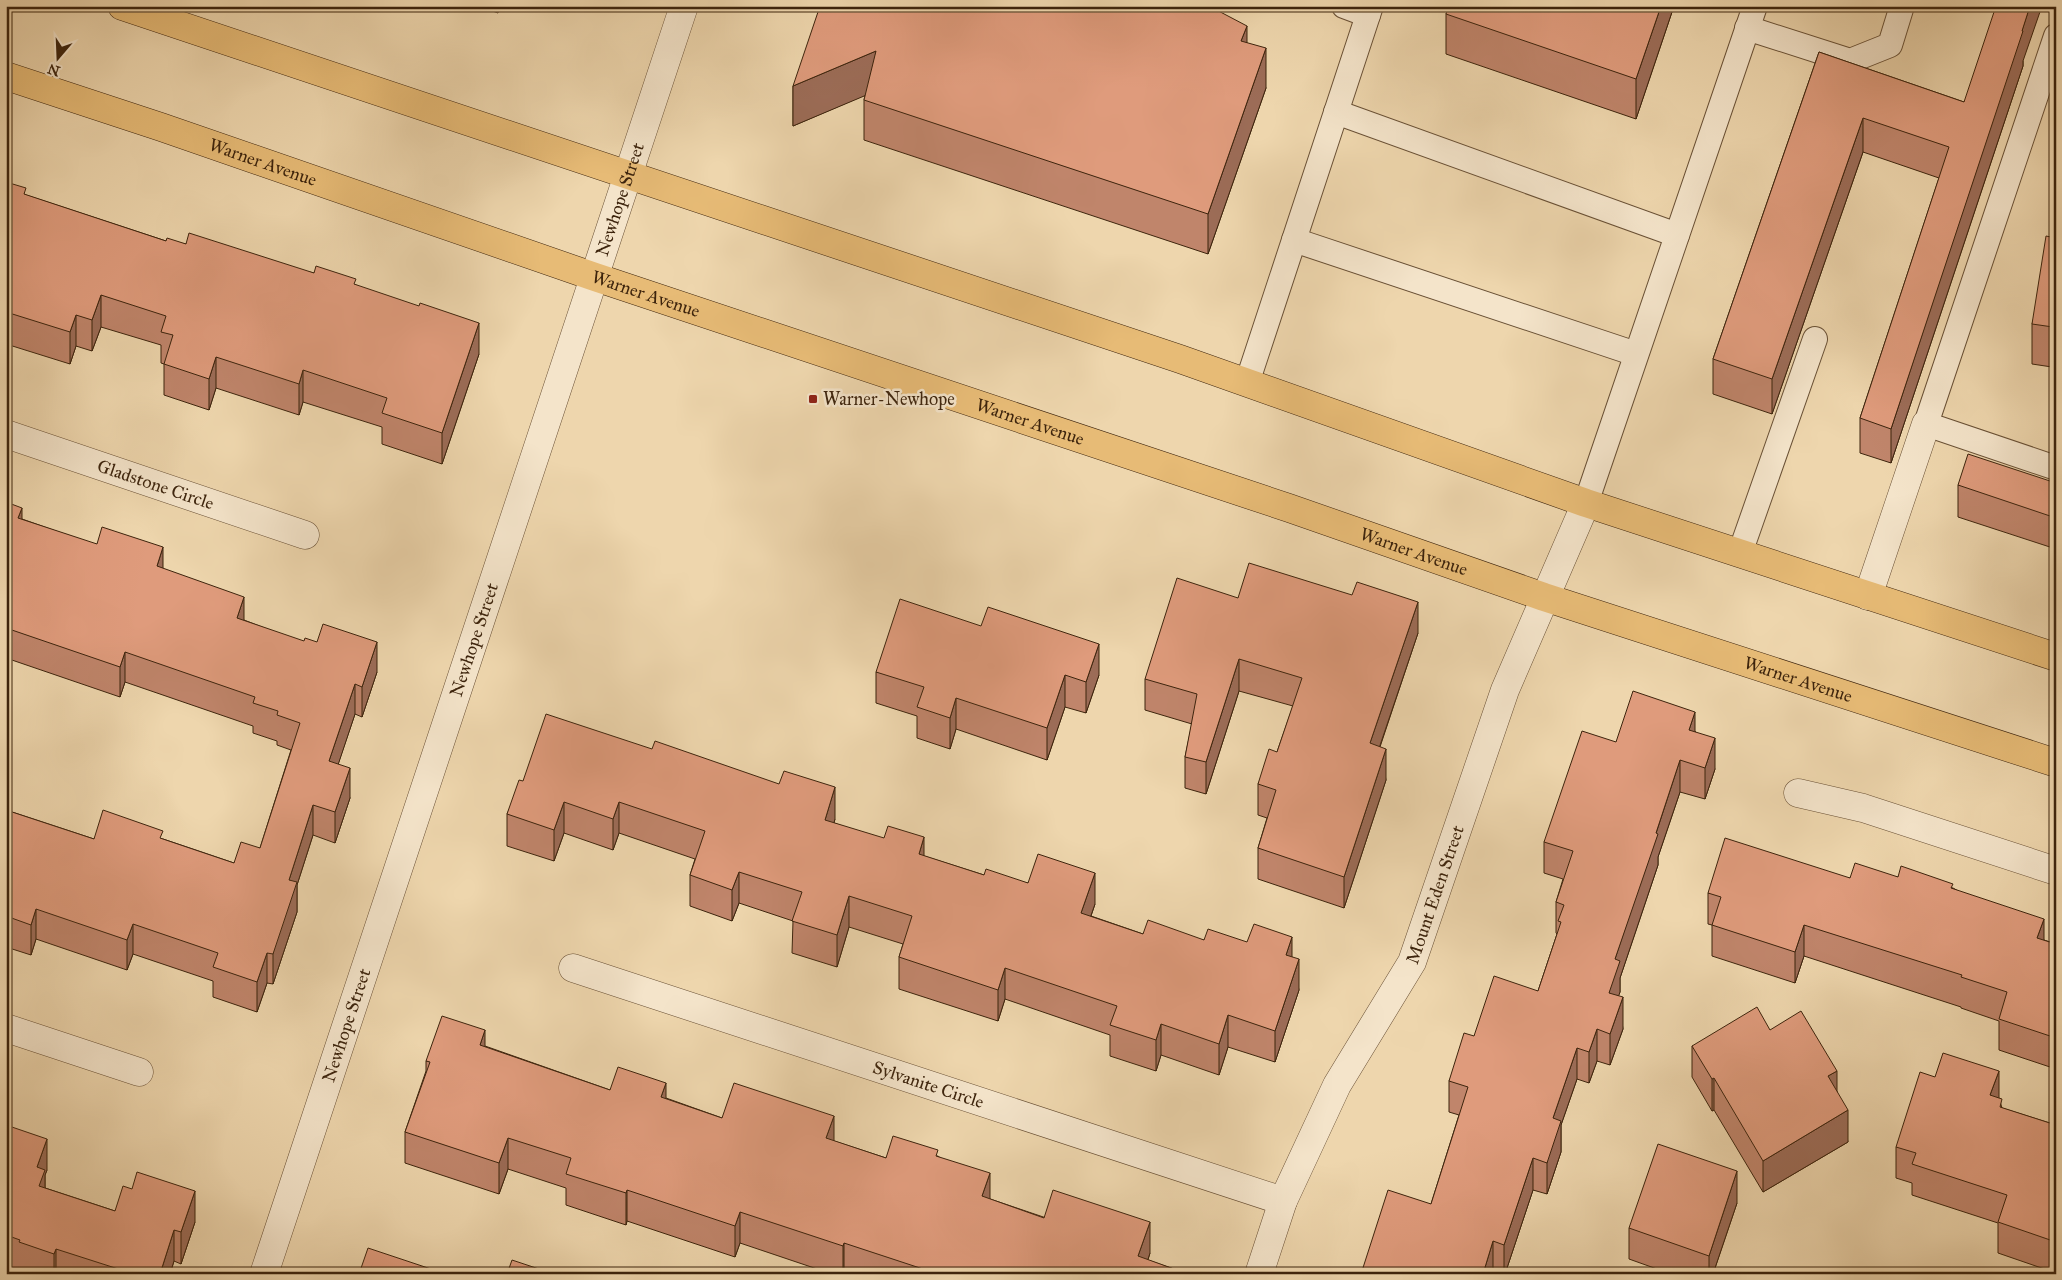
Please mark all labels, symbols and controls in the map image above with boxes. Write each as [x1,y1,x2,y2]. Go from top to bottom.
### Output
north arrow [32,32,82,82]
text: N [45,60,62,80]
street label: Warner Avenue [206,133,320,191]
street label: Newhope Street [591,139,649,259]
street label: Warner Avenue [589,266,703,322]
place label: Warner-Newhope [823,388,955,410]
marker: Warner-Newhope [807,393,819,405]
street label: Warner Avenue [973,394,1087,450]
street label: Gladstone Circle [94,455,217,514]
street label: Warner Avenue [1357,523,1471,580]
street label: Newhope Street [445,580,503,700]
street label: Warner Avenue [1741,652,1855,707]
street label: Mount Eden Street [1401,822,1469,967]
street label: Newhope Street [317,965,376,1085]
street label: Sylvanite Circle [870,1056,987,1113]

